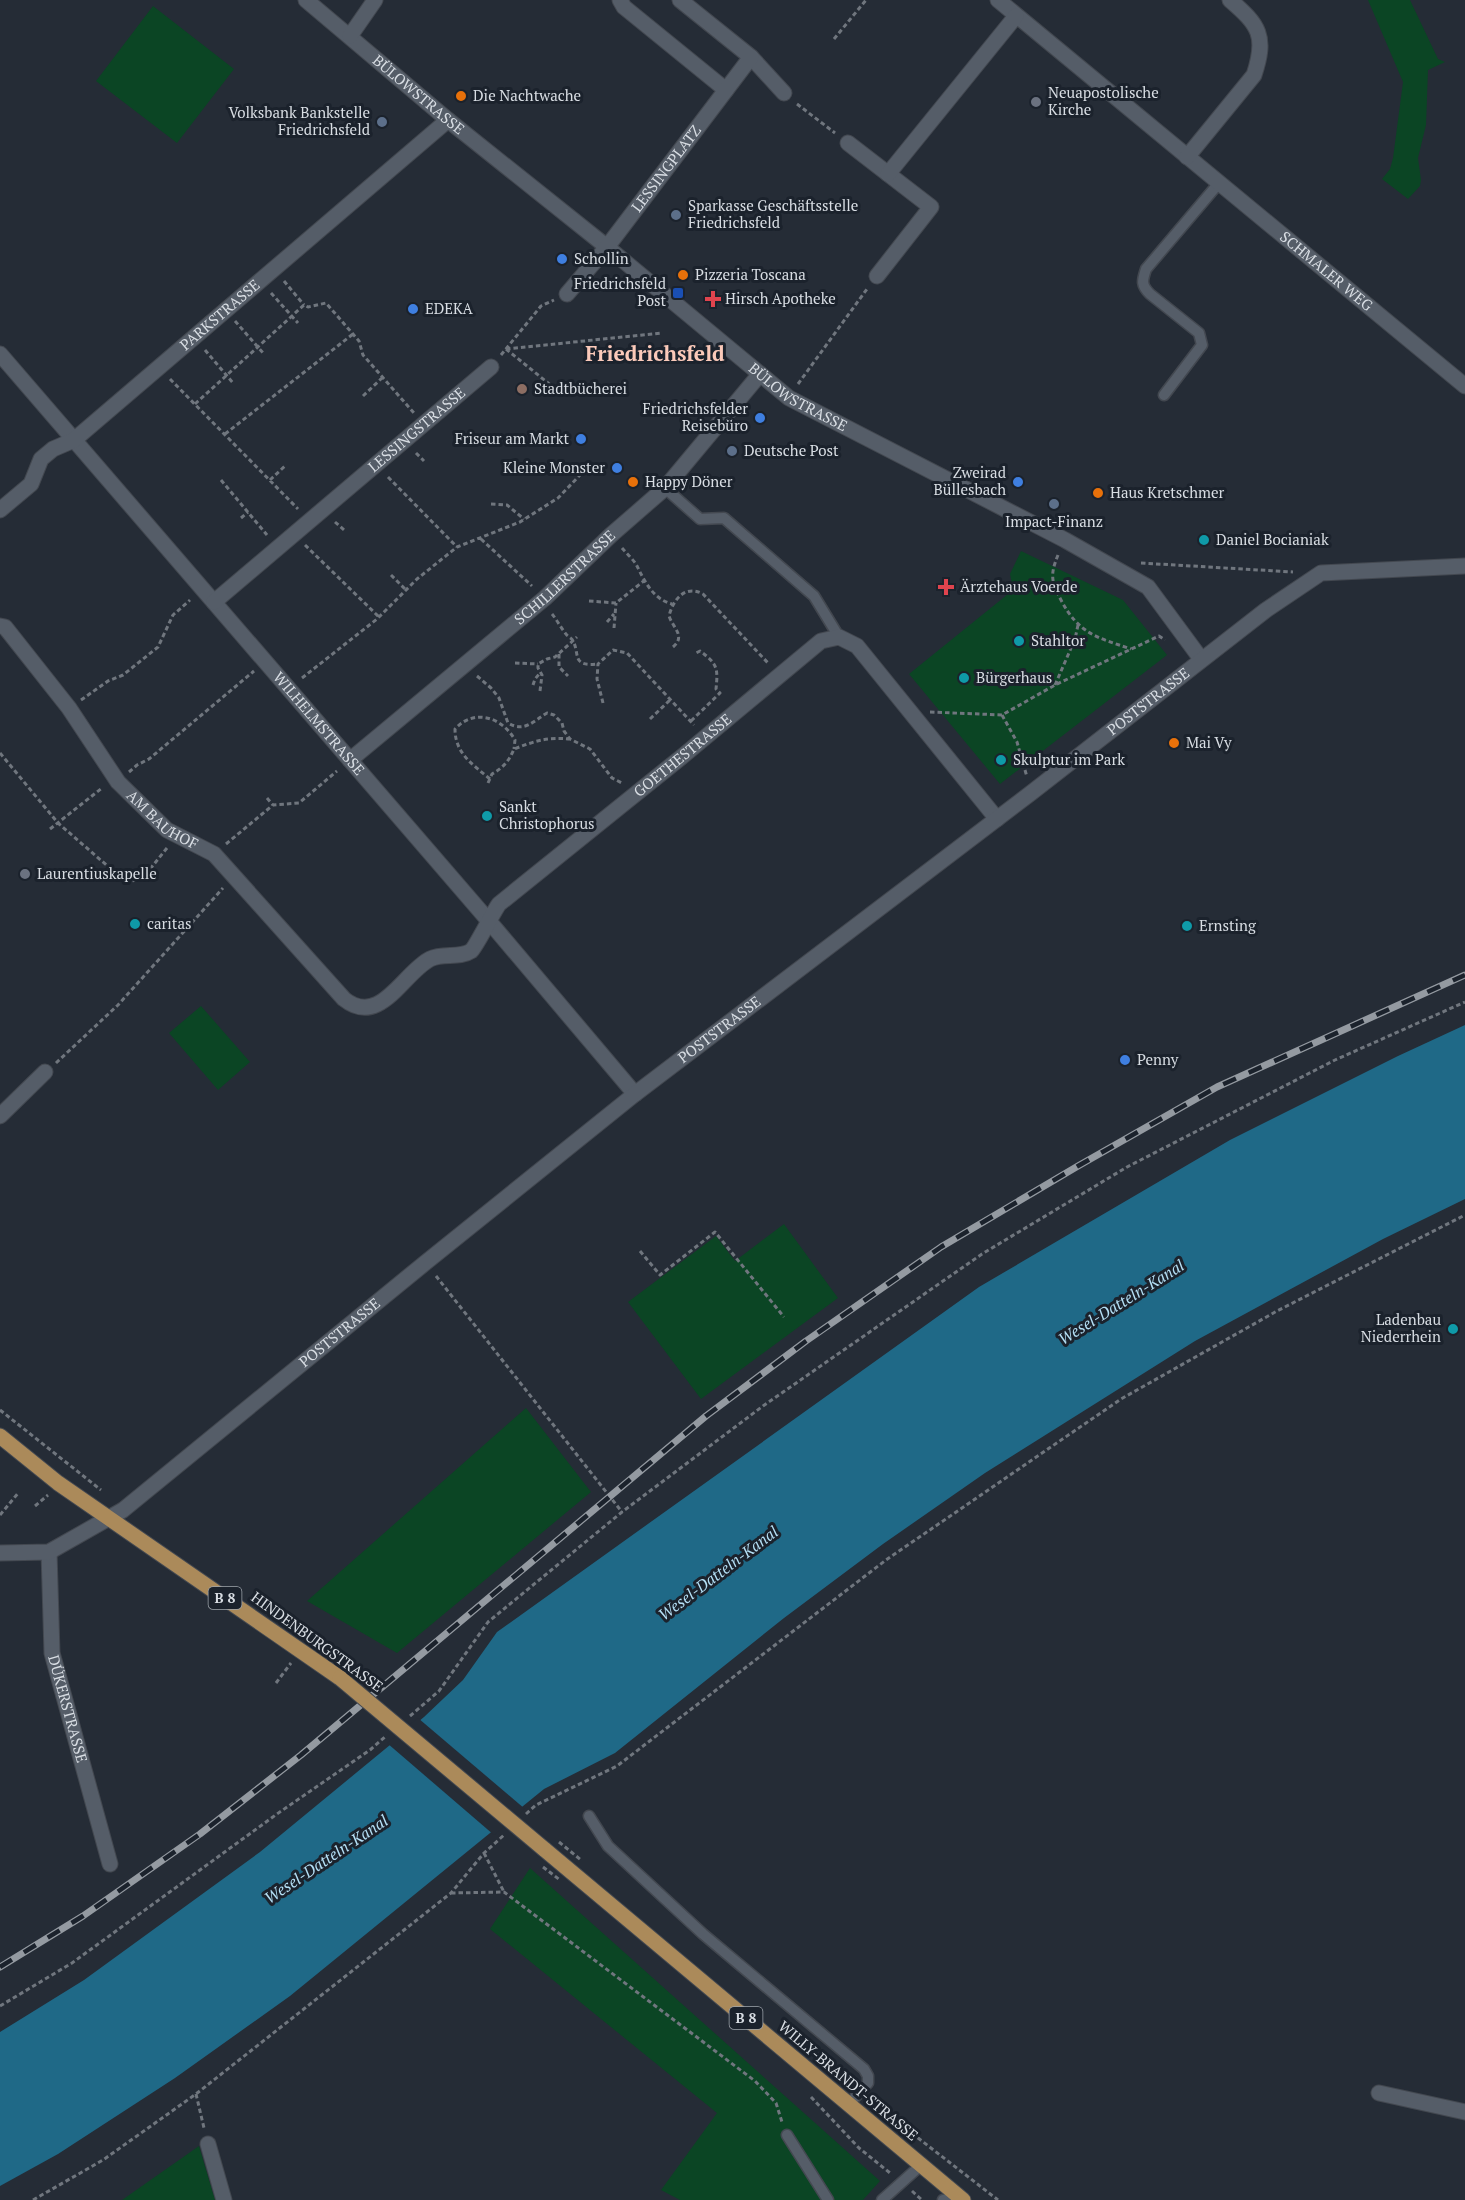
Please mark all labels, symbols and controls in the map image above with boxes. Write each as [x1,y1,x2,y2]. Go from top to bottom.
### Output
street label: BÜLOWSTRASSE [369,50,469,138]
place label: Neuapostolische Kirche [1048,82,1159,119]
place label: Die Nachtwache [473,85,581,105]
marker: Die Nachtwache [454,89,468,103]
marker: Neuapostolische Kirche [1029,95,1043,109]
place label: Volksbank Bankstelle Friedrichsfeld [228,102,370,139]
marker: Volksbank Bankstelle Friedrichsfeld [375,115,389,129]
street label: LESSINGPLATZ [626,121,705,216]
place label: Sparkasse Geschäftsstelle Friedrichsfeld [688,195,858,232]
marker: Sparkasse Geschäftsstelle Friedrichsfeld [669,208,683,222]
street label: SCHMALER WEG [1276,226,1378,315]
place label: Schollin [574,248,629,268]
marker: Schollin [555,252,569,266]
place label: Pizzeria Toscana [695,264,806,284]
marker: Pizzeria Toscana [676,268,690,282]
place label: Friedrichsfeld Post [574,273,666,310]
street label: PARKSTRASSE [175,274,264,354]
marker: Friedrichsfeld Post [671,286,685,300]
place label: Hirsch Apotheke [725,288,836,308]
marker: Hirsch Apotheke [706,292,720,306]
place label: EDEKA [425,298,473,318]
marker: EDEKA [406,302,420,316]
district label: Friedrichsfeld [585,339,725,367]
street label: BÜLOWSTRASSE [745,358,851,435]
place label: Stadtbücherei [534,378,627,398]
street label: LESSINGSTRASSE [363,382,469,476]
marker: Stadtbücherei [515,382,529,396]
place label: Friedrichsfelder Reisebüro [643,398,748,435]
marker: Friedrichsfelder Reisebüro [753,411,767,425]
place label: Friseur am Markt [455,428,569,448]
marker: Friseur am Markt [574,432,588,446]
place label: Deutsche Post [744,440,839,460]
marker: Deutsche Post [725,444,739,458]
place label: Kleine Monster [503,457,605,477]
marker: Kleine Monster [610,461,624,475]
place label: Zweirad Büllesbach [934,462,1006,499]
place label: Happy Döner [645,471,733,491]
marker: Happy Döner [626,475,640,489]
marker: Zweirad Büllesbach [1011,475,1025,489]
place label: Haus Kretschmer [1110,482,1225,502]
marker: Haus Kretschmer [1091,486,1105,500]
marker: Impact-Finanz [1047,497,1061,511]
place label: Impact-Finanz [1005,511,1103,531]
street label: SCHILLERSTRASSE [510,525,619,628]
place label: Daniel Bocianiak [1216,529,1329,549]
marker: Daniel Bocianiak [1197,533,1211,547]
place label: Ärztehaus Voerde [960,576,1077,596]
marker: Ärztehaus Voerde [937,578,955,596]
place label: Stahltor [1031,630,1085,650]
marker: Stahltor [1012,634,1026,648]
street label: POSTSTRASSE [1103,662,1193,739]
street label: WILHELMSTRASSE [269,667,370,779]
place label: Bürgerhaus [976,667,1052,687]
marker: Bürgerhaus [957,671,971,685]
street label: GOETHESTRASSE [629,709,735,801]
place label: Mai Vy [1186,732,1232,752]
marker: Mai Vy [1167,736,1181,750]
place label: Skulptur im Park [1013,749,1125,769]
marker: Skulptur im Park [994,753,1008,767]
street label: AM BAUHOF [123,785,202,853]
place label: Sankt Christophorus [499,796,595,833]
marker: Sankt Christophorus [480,809,494,823]
place label: Laurentiuskapelle [37,863,157,883]
marker: Laurentiuskapelle [18,867,32,881]
place label: caritas [147,913,191,933]
place label: Ernsting [1199,915,1257,935]
marker: caritas [128,917,142,931]
marker: Ernsting [1180,919,1194,933]
street label: POSTSTRASSE [673,991,764,1067]
place label: Penny [1137,1049,1179,1069]
marker: Penny [1118,1053,1132,1067]
water label: Wesel-Datteln-Kanal [1054,1254,1189,1350]
street label: POSTSTRASSE [294,1293,384,1371]
place label: Ladenbau Niederrhein [1361,1309,1441,1346]
marker: Ladenbau Niederrhein [1446,1322,1460,1336]
water label: Wesel-Datteln-Kanal [654,1520,783,1625]
road number: B 8 [208,1587,242,1609]
street label: HINDENBURGSTRASSE [248,1587,387,1696]
street label: DÜKERSTRASSE [44,1653,93,1765]
water label: Wesel-Datteln-Kanal [260,1809,393,1909]
road number: B 8 [730,2007,762,2029]
street label: WILLY-BRANDT-STRASSE [775,2016,923,2145]

